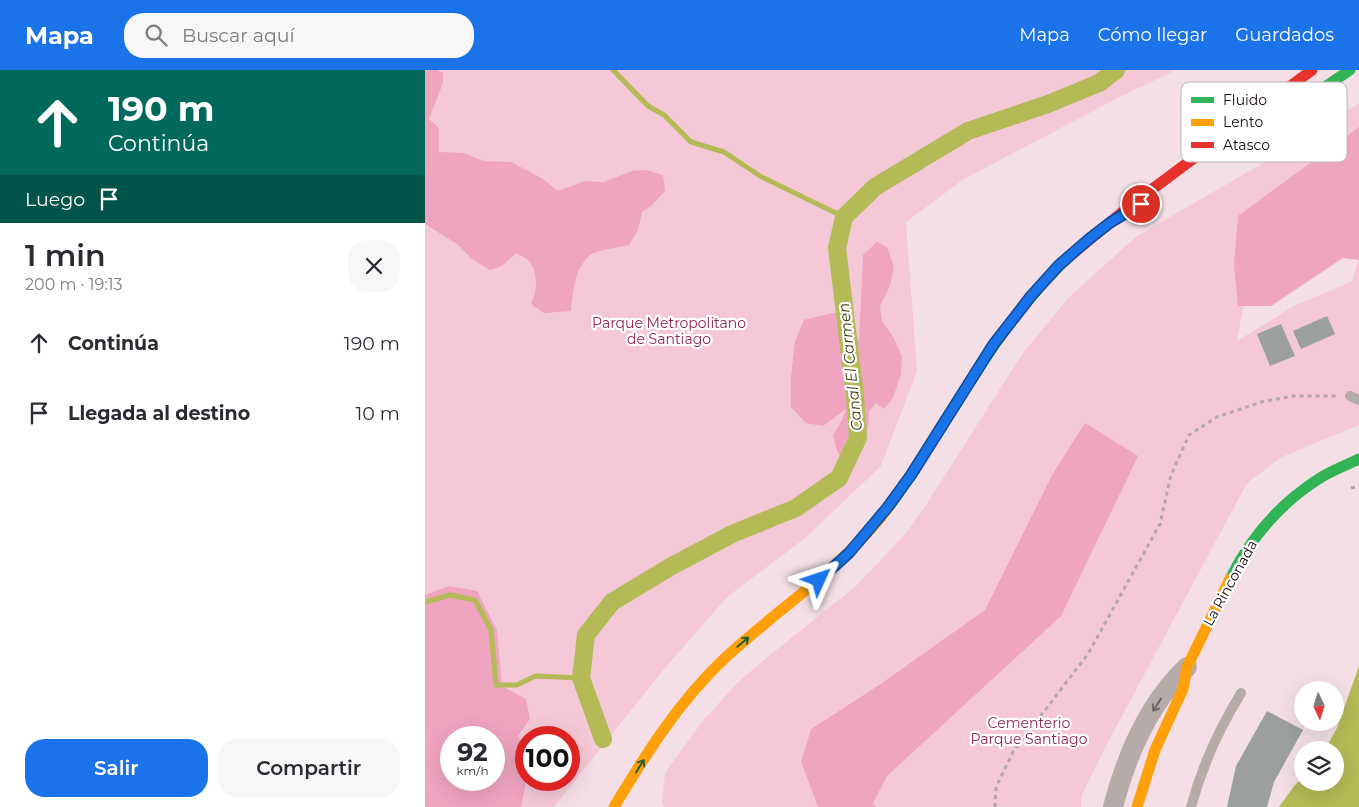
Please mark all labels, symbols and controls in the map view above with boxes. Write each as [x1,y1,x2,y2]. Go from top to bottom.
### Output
search box [124,13,474,58]
text: Mapa [25,21,94,50]
icon: search [142,21,170,49]
text: Buscar aquí [182,24,295,47]
text: Mapa [1019,24,1070,46]
text: Cómo llegar [1098,24,1207,46]
text: Guardados [1235,24,1334,46]
legend [1181,82,1347,162]
text: 190 m [108,87,214,130]
icon: ahead [25,90,90,155]
text: Fluido [1223,91,1267,109]
text: Lento [1223,113,1263,131]
text: Continúa [108,130,209,157]
text: Atasco [1223,136,1270,154]
pin [1120,183,1162,225]
icon: arrive [95,185,123,213]
text: Luego [25,188,85,211]
icon: arrive [1127,190,1155,218]
text: 1 min [25,237,106,274]
button: close [348,240,400,292]
text: 200 m · 19:13 [25,275,123,294]
water label: Canal El Carmen [834,302,866,432]
park label: Parque Metropolitano de Santiago [592,314,746,348]
icon: ahead [25,329,53,357]
text: Continúa [68,332,159,355]
text: 190 m [344,332,400,355]
icon: arrive [25,399,53,427]
text: Llegada al destino [68,402,250,425]
text: 10 m [355,402,400,425]
street label: La Rinconada [1199,537,1261,629]
position arrow [792,553,844,605]
one-way arrow [736,636,749,647]
north arrow [1294,681,1344,731]
map controls [1294,681,1344,791]
one-way arrow [1151,697,1161,711]
park label: Cementerio Parque Santiago [971,714,1088,748]
speed limit sign: 100 [515,726,580,791]
text: 92 [457,737,488,767]
button: Salir [25,739,208,797]
button: Compartir [218,739,400,797]
button: layers [1294,741,1344,791]
one-way arrow [635,759,645,773]
text: km/h [456,763,489,778]

